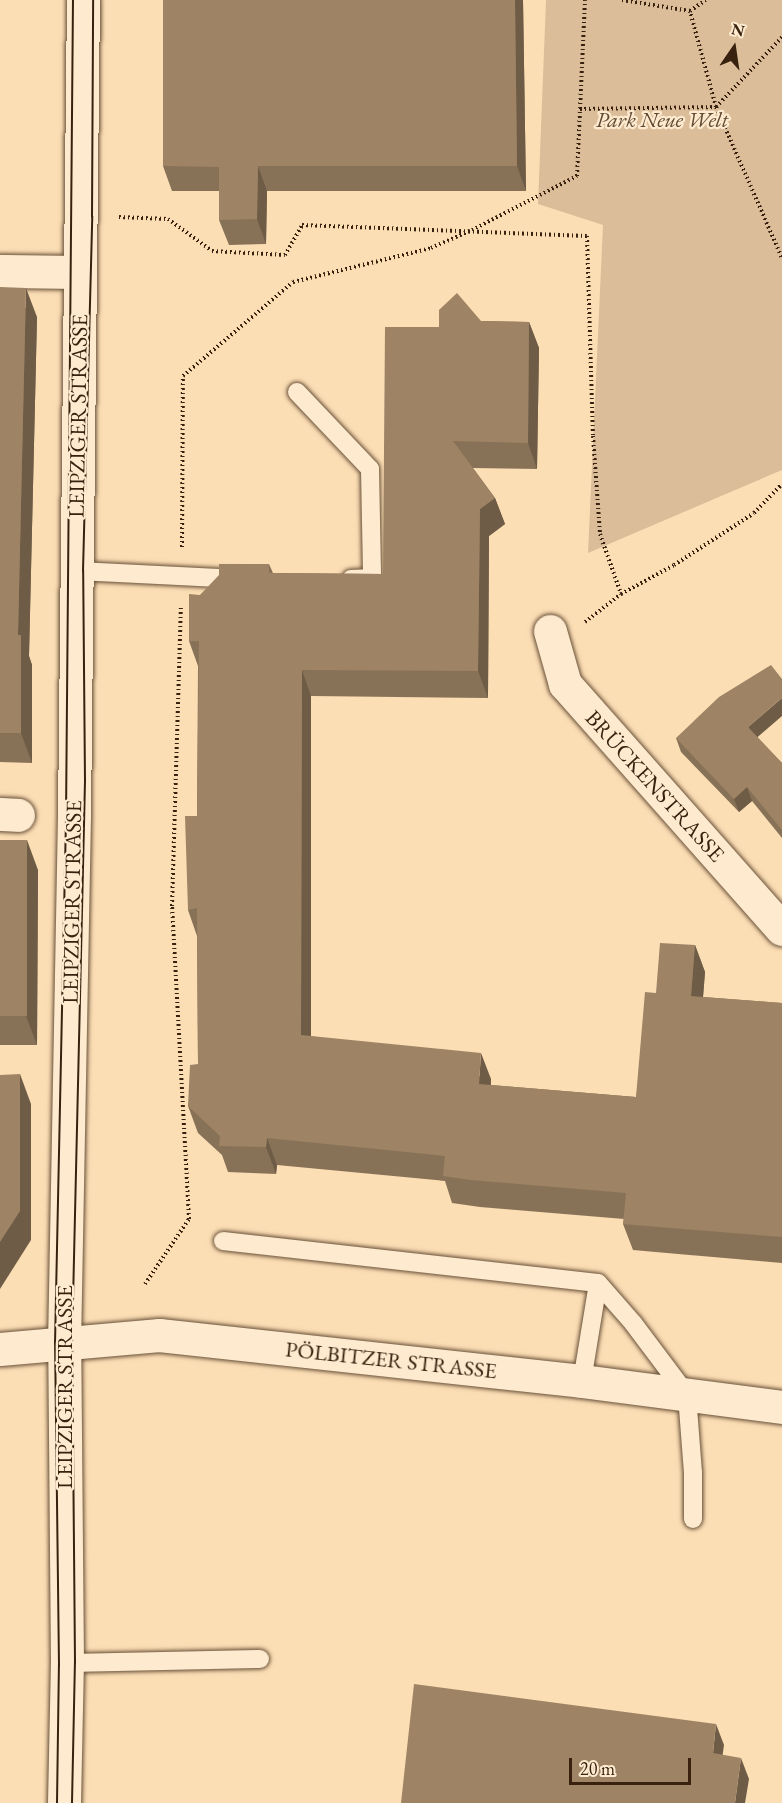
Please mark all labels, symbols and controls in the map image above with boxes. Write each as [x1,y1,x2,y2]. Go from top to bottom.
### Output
north arrow [704,18,764,78]
text: N [729,18,747,42]
park label: Park Neue Welt [596,107,728,133]
street label: LEIPZIGER STRASSE [63,314,93,518]
street label: BRÜCKENSTRASSE [580,705,730,867]
street label: LEIPZIGER STRASSE [57,800,87,1004]
street label: LEIPZIGER STRASSE [52,1285,78,1489]
street label: PÖLBITZER STRASSE [284,1336,498,1384]
scale bar [572,1746,694,1784]
text: 20 m [580,1757,615,1780]

